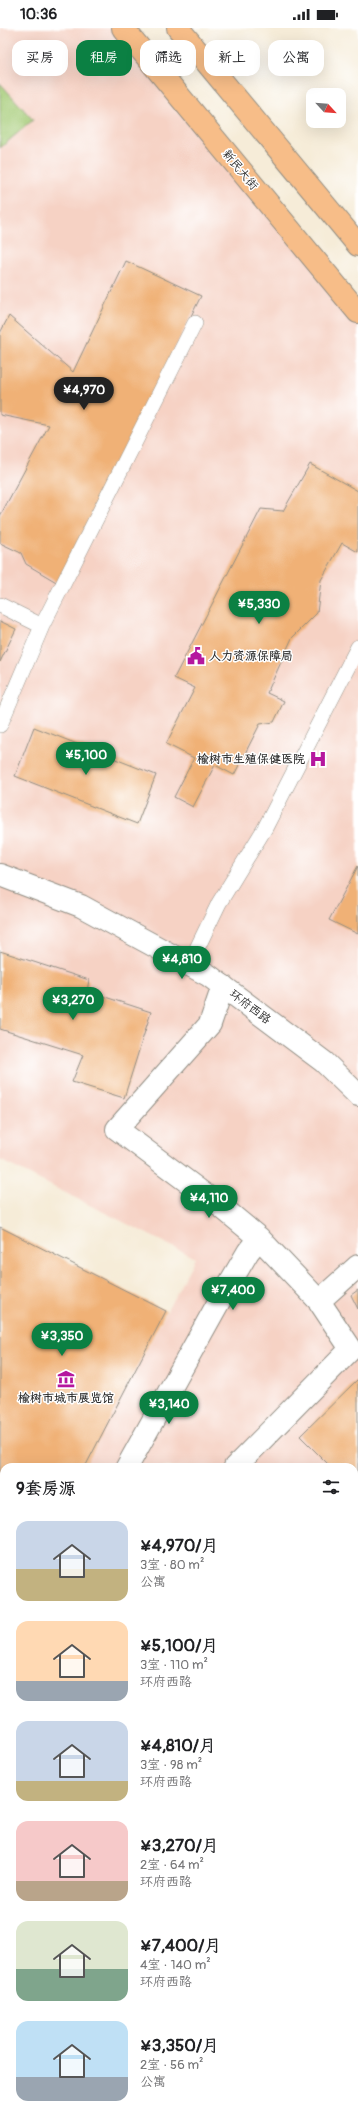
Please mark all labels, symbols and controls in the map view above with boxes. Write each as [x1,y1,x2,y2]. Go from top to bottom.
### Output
text: 10:36 [20,5,57,24]
chip: 买房 [12,40,68,76]
chip: 租房 [76,40,132,76]
chip: 筛选 [140,40,196,76]
chip: 新上 [204,40,260,76]
chip: 公寓 [268,40,324,76]
north arrow [306,88,346,128]
map controls [306,88,346,128]
street label: 新民大街 [219,147,261,193]
pin: ¥4,970 [51,377,117,411]
text: ¥4,970 [63,382,105,398]
pin: ¥5,330 [226,591,292,625]
text: ¥5,330 [238,596,280,612]
public building icon: 人力资源保障局 [186,646,206,666]
place label: 人力资源保障局 [209,649,293,664]
pin: ¥5,100 [53,742,119,776]
text: ¥5,100 [65,747,107,763]
hospital icon: 榆树市生殖保健医院 [308,749,328,769]
place label: 榆树市生殖保健医院 [197,752,305,767]
pin: ¥4,810 [149,946,215,980]
text: ¥4,810 [162,951,202,967]
pin: ¥3,270 [40,987,106,1021]
street label: 环府西路 [226,987,274,1027]
text: ¥3,270 [52,992,94,1008]
pin: ¥4,110 [176,1185,242,1219]
text: ¥4,110 [190,1190,228,1206]
pin: ¥7,400 [200,1277,266,1311]
text: ¥7,400 [211,1282,255,1298]
pin: ¥3,350 [29,1323,95,1357]
text: ¥3,350 [41,1328,83,1344]
museum icon: 榆树市城市展览馆 [56,1369,76,1389]
place label: 榆树市城市展览馆 [18,1391,114,1406]
pin: ¥3,140 [136,1391,202,1425]
text: ¥3,140 [148,1396,190,1412]
icon: filters [320,1476,342,1498]
text: 9套房源 [16,1478,76,1499]
text: ¥4,970/月 [140,1535,218,1556]
icon: home [48,1537,96,1585]
text: 3室 · 80 m² [140,1557,204,1573]
text: 公寓 [140,1574,166,1590]
text: ¥5,100/月 [140,1635,218,1656]
icon: home [48,1637,96,1685]
text: 3室 · 110 m² [140,1657,208,1673]
text: 环府西路 [140,1674,192,1690]
text: ¥4,810/月 [140,1735,216,1756]
icon: home [48,1737,96,1785]
text: 3室 · 98 m² [140,1757,202,1773]
text: 环府西路 [140,1774,192,1790]
text: ¥3,270/月 [140,1835,219,1856]
icon: home [48,1837,96,1885]
text: 2室 · 64 m² [140,1857,204,1873]
text: 环府西路 [140,1874,192,1890]
text: ¥7,400/月 [140,1935,221,1956]
icon: home [48,1937,96,1985]
text: 4室 · 140 m² [140,1957,211,1973]
text: 环府西路 [140,1974,192,1990]
text: ¥3,350/月 [140,2035,219,2056]
icon: home [48,2037,96,2085]
text: 2室 · 56 m² [140,2057,204,2073]
text: 公寓 [140,2074,166,2090]

